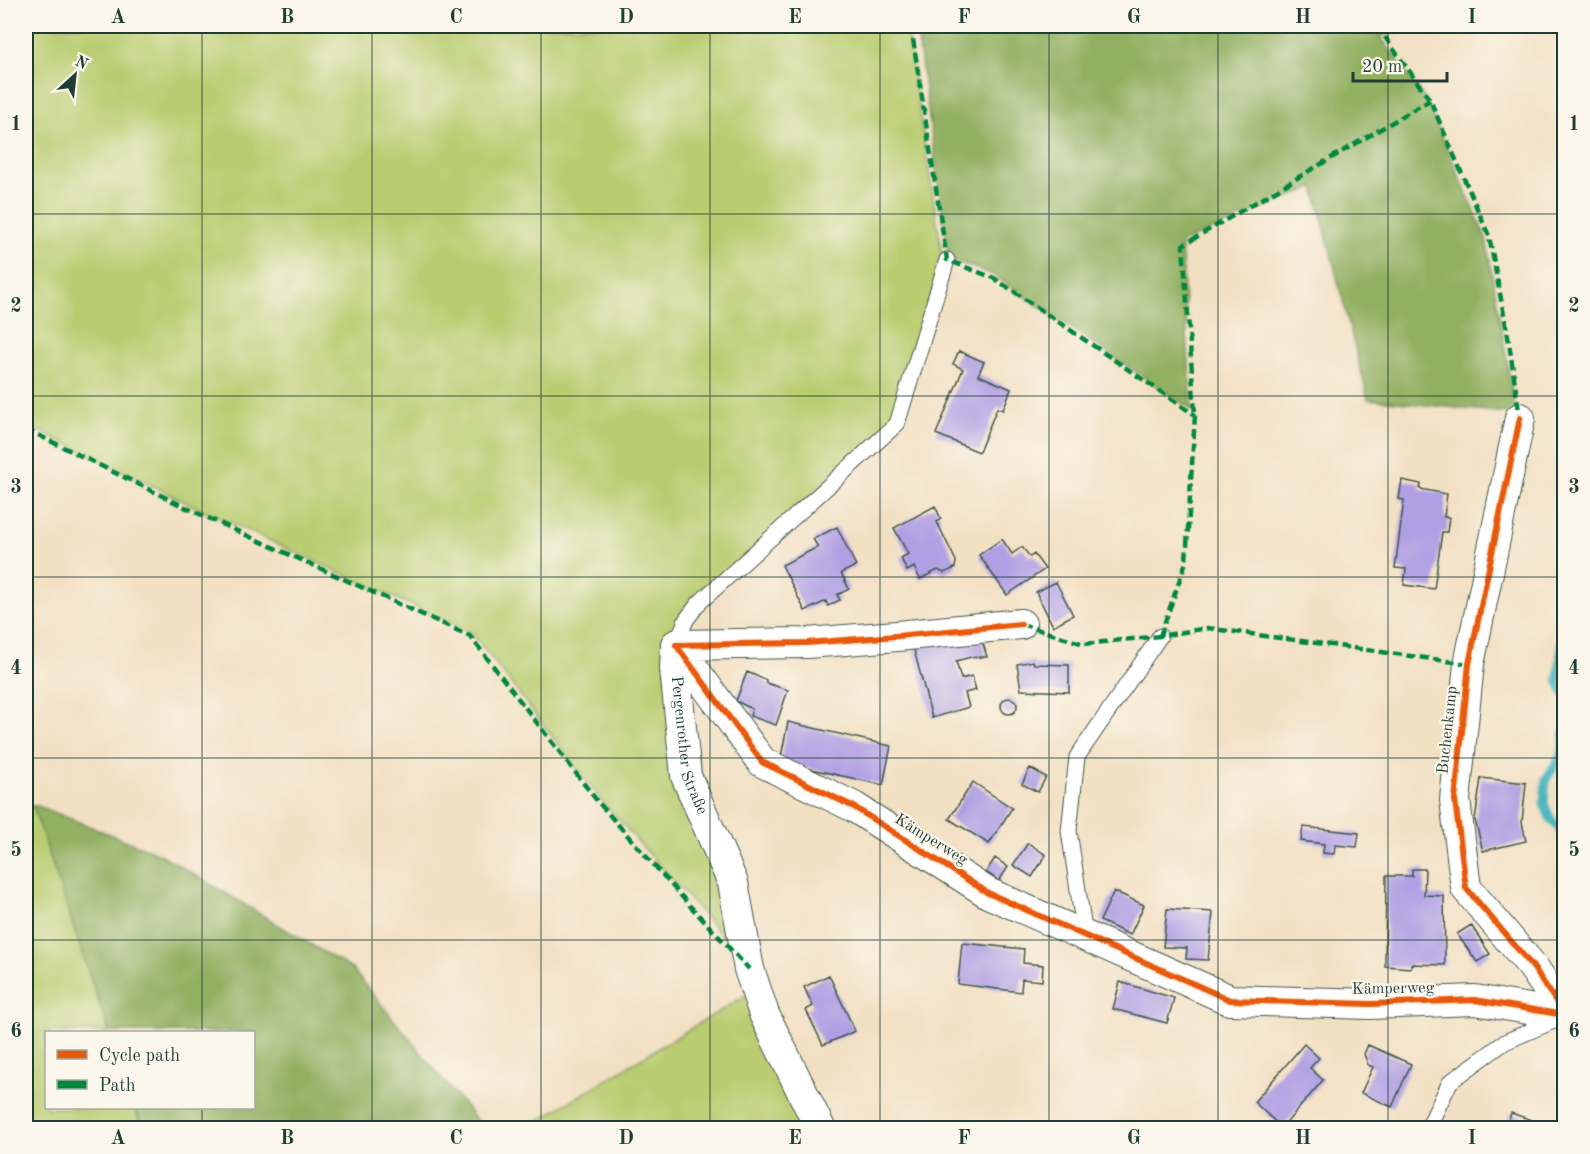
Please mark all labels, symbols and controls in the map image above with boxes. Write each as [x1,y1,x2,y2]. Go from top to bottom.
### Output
text: A [110,8,126,28]
text: B [280,8,294,28]
text: C [449,8,463,28]
text: D [618,8,634,28]
text: E [788,8,802,28]
text: F [957,8,971,28]
text: G [1127,8,1141,28]
text: H [1295,8,1311,28]
text: I [1468,8,1476,28]
north arrow [45,45,105,105]
scale bar [1353,45,1448,83]
text: N [72,54,91,74]
text: 20 m [1362,58,1402,76]
text: 1 [10,115,22,135]
text: 1 [1568,115,1580,135]
text: 2 [10,297,22,317]
text: 2 [1568,297,1580,317]
text: 3 [10,478,22,498]
text: 3 [1568,478,1580,498]
text: 4 [10,659,22,679]
text: 4 [1568,659,1580,679]
street label: Pergenrother Straße [668,675,710,817]
street label: Buchenkamp [1435,685,1461,775]
street label: Kämperweg [892,811,971,869]
text: 5 [10,840,22,861]
text: 5 [1568,840,1580,861]
street label: Kämperweg [1352,980,1435,998]
text: 6 [10,1022,22,1042]
text: 6 [1568,1022,1580,1042]
legend [45,1031,255,1109]
text: Cycle path [99,1047,180,1065]
text: Path [99,1077,136,1095]
text: A [110,1129,126,1149]
text: B [280,1129,294,1149]
text: C [449,1129,463,1149]
text: D [618,1129,634,1149]
text: E [788,1129,802,1149]
text: F [957,1129,971,1149]
text: G [1127,1129,1141,1149]
text: H [1295,1129,1311,1149]
text: I [1468,1129,1476,1149]

